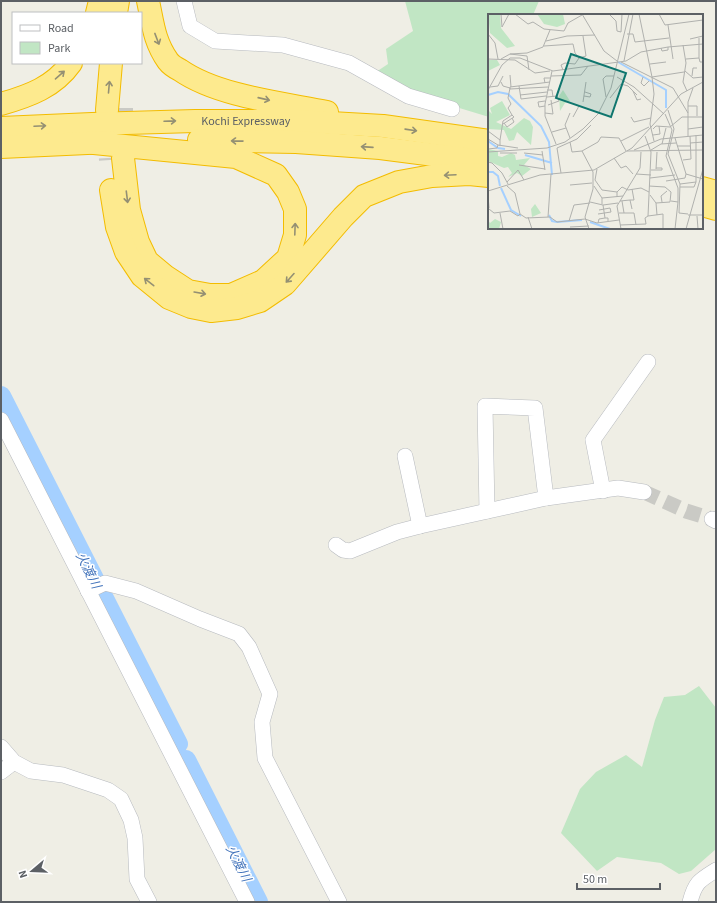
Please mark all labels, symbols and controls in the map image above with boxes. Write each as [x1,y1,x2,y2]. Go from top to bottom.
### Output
legend [12,12,142,64]
inset map [488,14,703,229]
text: Road [48,20,74,37]
one-way arrow [153,32,161,44]
text: Park [48,40,70,57]
one-way arrow [55,71,66,80]
one-way arrow [105,81,113,94]
one-way arrow [257,96,270,104]
street label: Kochi Expressway [201,113,291,130]
one-way arrow [163,118,176,125]
one-way arrow [33,123,46,130]
one-way arrow [404,126,417,134]
one-way arrow [231,137,244,145]
one-way arrow [361,144,374,151]
one-way arrow [444,171,457,179]
one-way arrow [123,190,131,203]
one-way arrow [291,223,298,236]
one-way arrow [286,273,295,283]
one-way arrow [144,278,155,286]
one-way arrow [193,289,206,297]
water label: 火渡川 [71,549,106,594]
water label: 火渡川 [221,842,256,887]
north arrow [12,851,52,891]
scale bar [577,865,660,891]
text: N [15,868,31,880]
text: 50 m [583,871,607,888]

